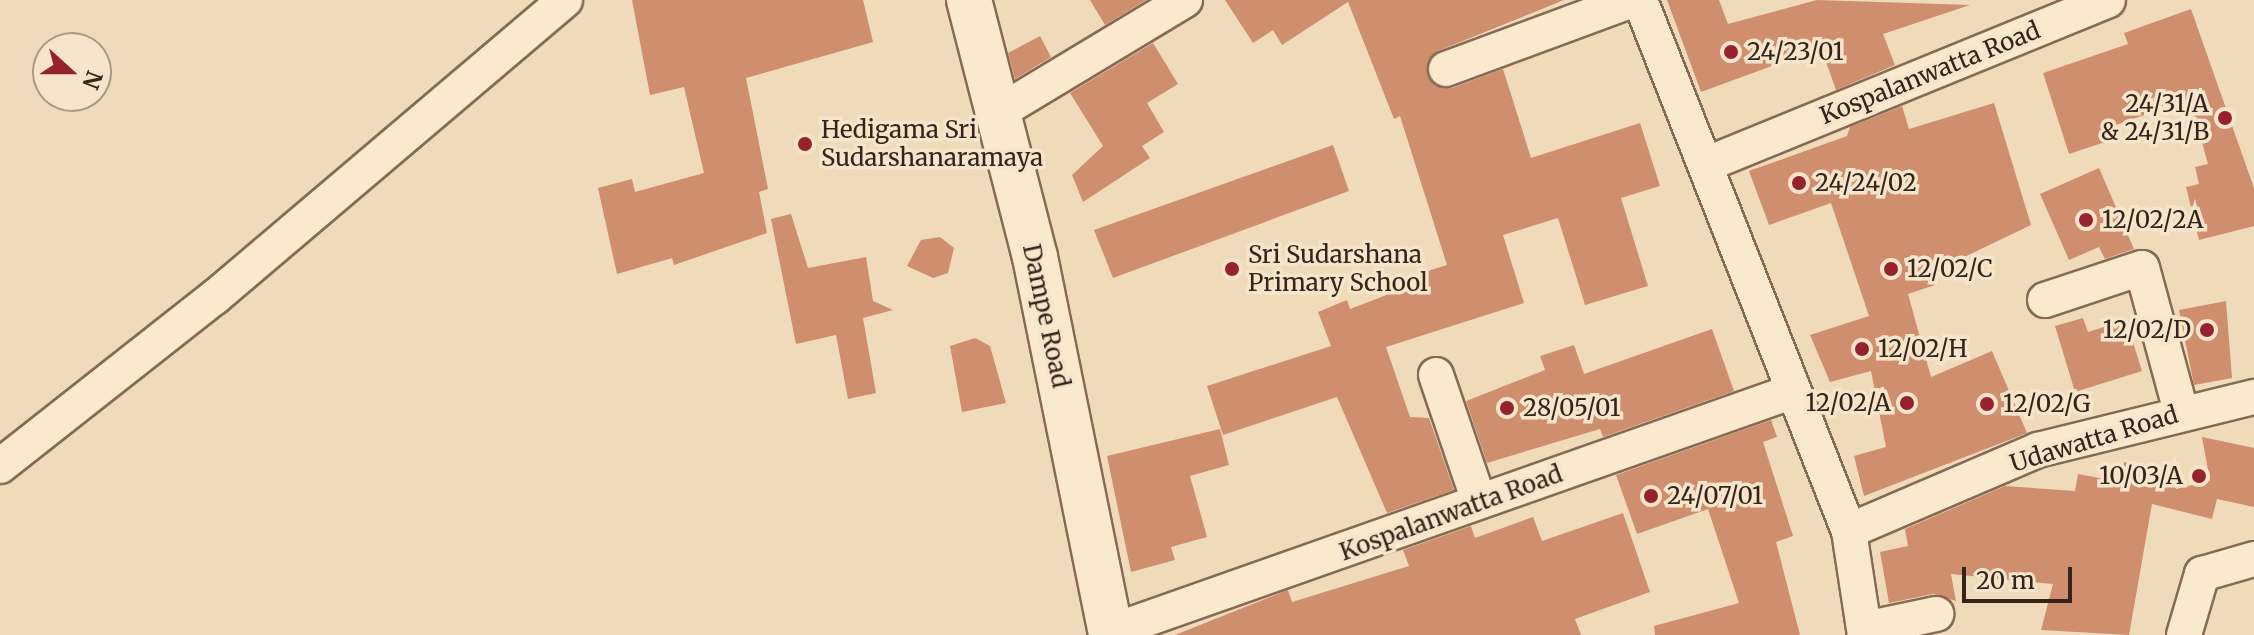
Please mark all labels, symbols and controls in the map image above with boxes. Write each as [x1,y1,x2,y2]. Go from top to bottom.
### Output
street label: Kospalanwatta Road [1816,16,2044,130]
north arrow [32,32,112,112]
place label: 24/23/01 [1747,38,1843,66]
marker: 24/23/01 [1722,43,1740,61]
text: N [76,67,109,93]
place label: 24/31/A & 24/31/B [2101,90,2209,146]
marker: 24/31/A & 24/31/B [2216,109,2234,127]
place label: Hedigama Sri Sudarshanaramaya [821,116,1043,172]
marker: Hedigama Sri Sudarshanaramaya [796,135,814,153]
place label: 24/24/02 [1815,169,1917,197]
marker: 24/24/02 [1790,174,1808,192]
place label: 12/02/2A [2102,206,2204,234]
marker: 12/02/2A [2077,211,2095,229]
street label: Dampe Road [1017,241,1075,391]
place label: Sri Sudarshana Primary School [1248,241,1428,297]
place label: 12/02/C [1907,255,1993,283]
marker: Sri Sudarshana Primary School [1223,260,1241,278]
marker: 12/02/C [1882,260,1900,278]
place label: 12/02/D [2103,316,2191,344]
marker: 12/02/D [2198,321,2216,339]
place label: 12/02/H [1878,335,1967,363]
marker: 12/02/H [1853,340,1871,358]
place label: 12/02/A [1806,389,1891,417]
place label: 12/02/G [2003,390,2090,418]
place label: 28/05/01 [1523,394,1620,422]
marker: 12/02/A [1898,394,1916,412]
marker: 12/02/G [1978,395,1996,413]
marker: 28/05/01 [1498,399,1516,417]
street label: Udawatta Road [2007,400,2181,478]
street label: Kospalanwatta Road [1336,459,1566,567]
place label: 10/03/A [2099,462,2183,490]
marker: 10/03/A [2190,467,2208,485]
place label: 24/07/01 [1667,482,1763,510]
marker: 24/07/01 [1642,487,1660,505]
scale bar [1966,551,2076,601]
text: 20 m [1976,565,2035,596]

